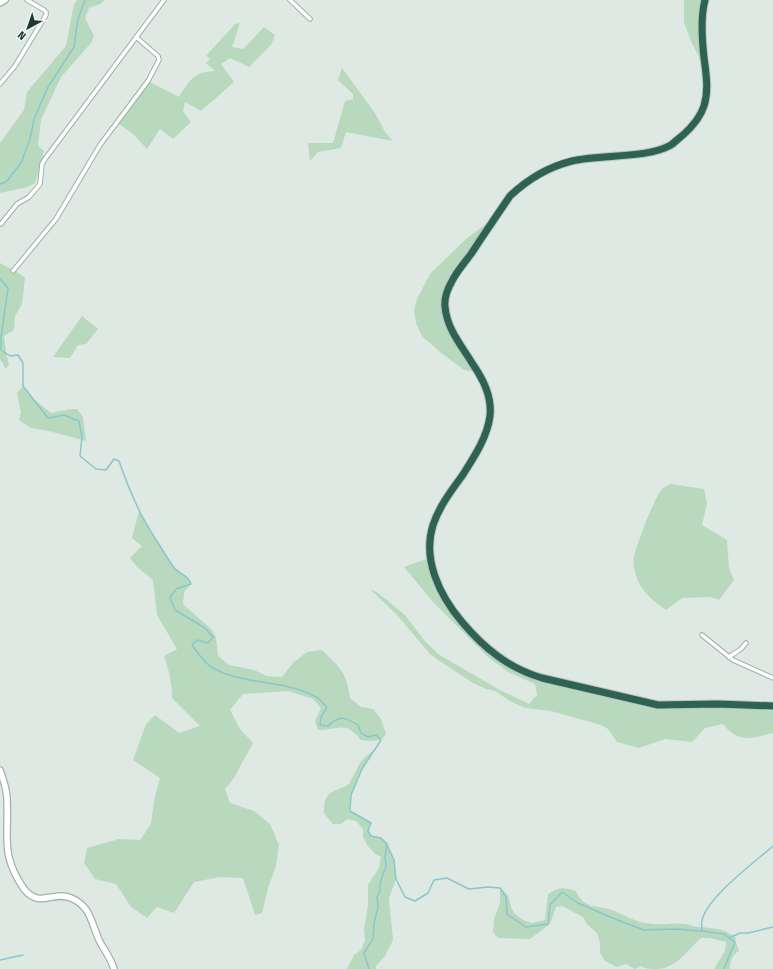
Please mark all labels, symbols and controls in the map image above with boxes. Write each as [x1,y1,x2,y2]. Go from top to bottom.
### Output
north arrow [8,8,48,48]
text: N [15,28,29,42]

